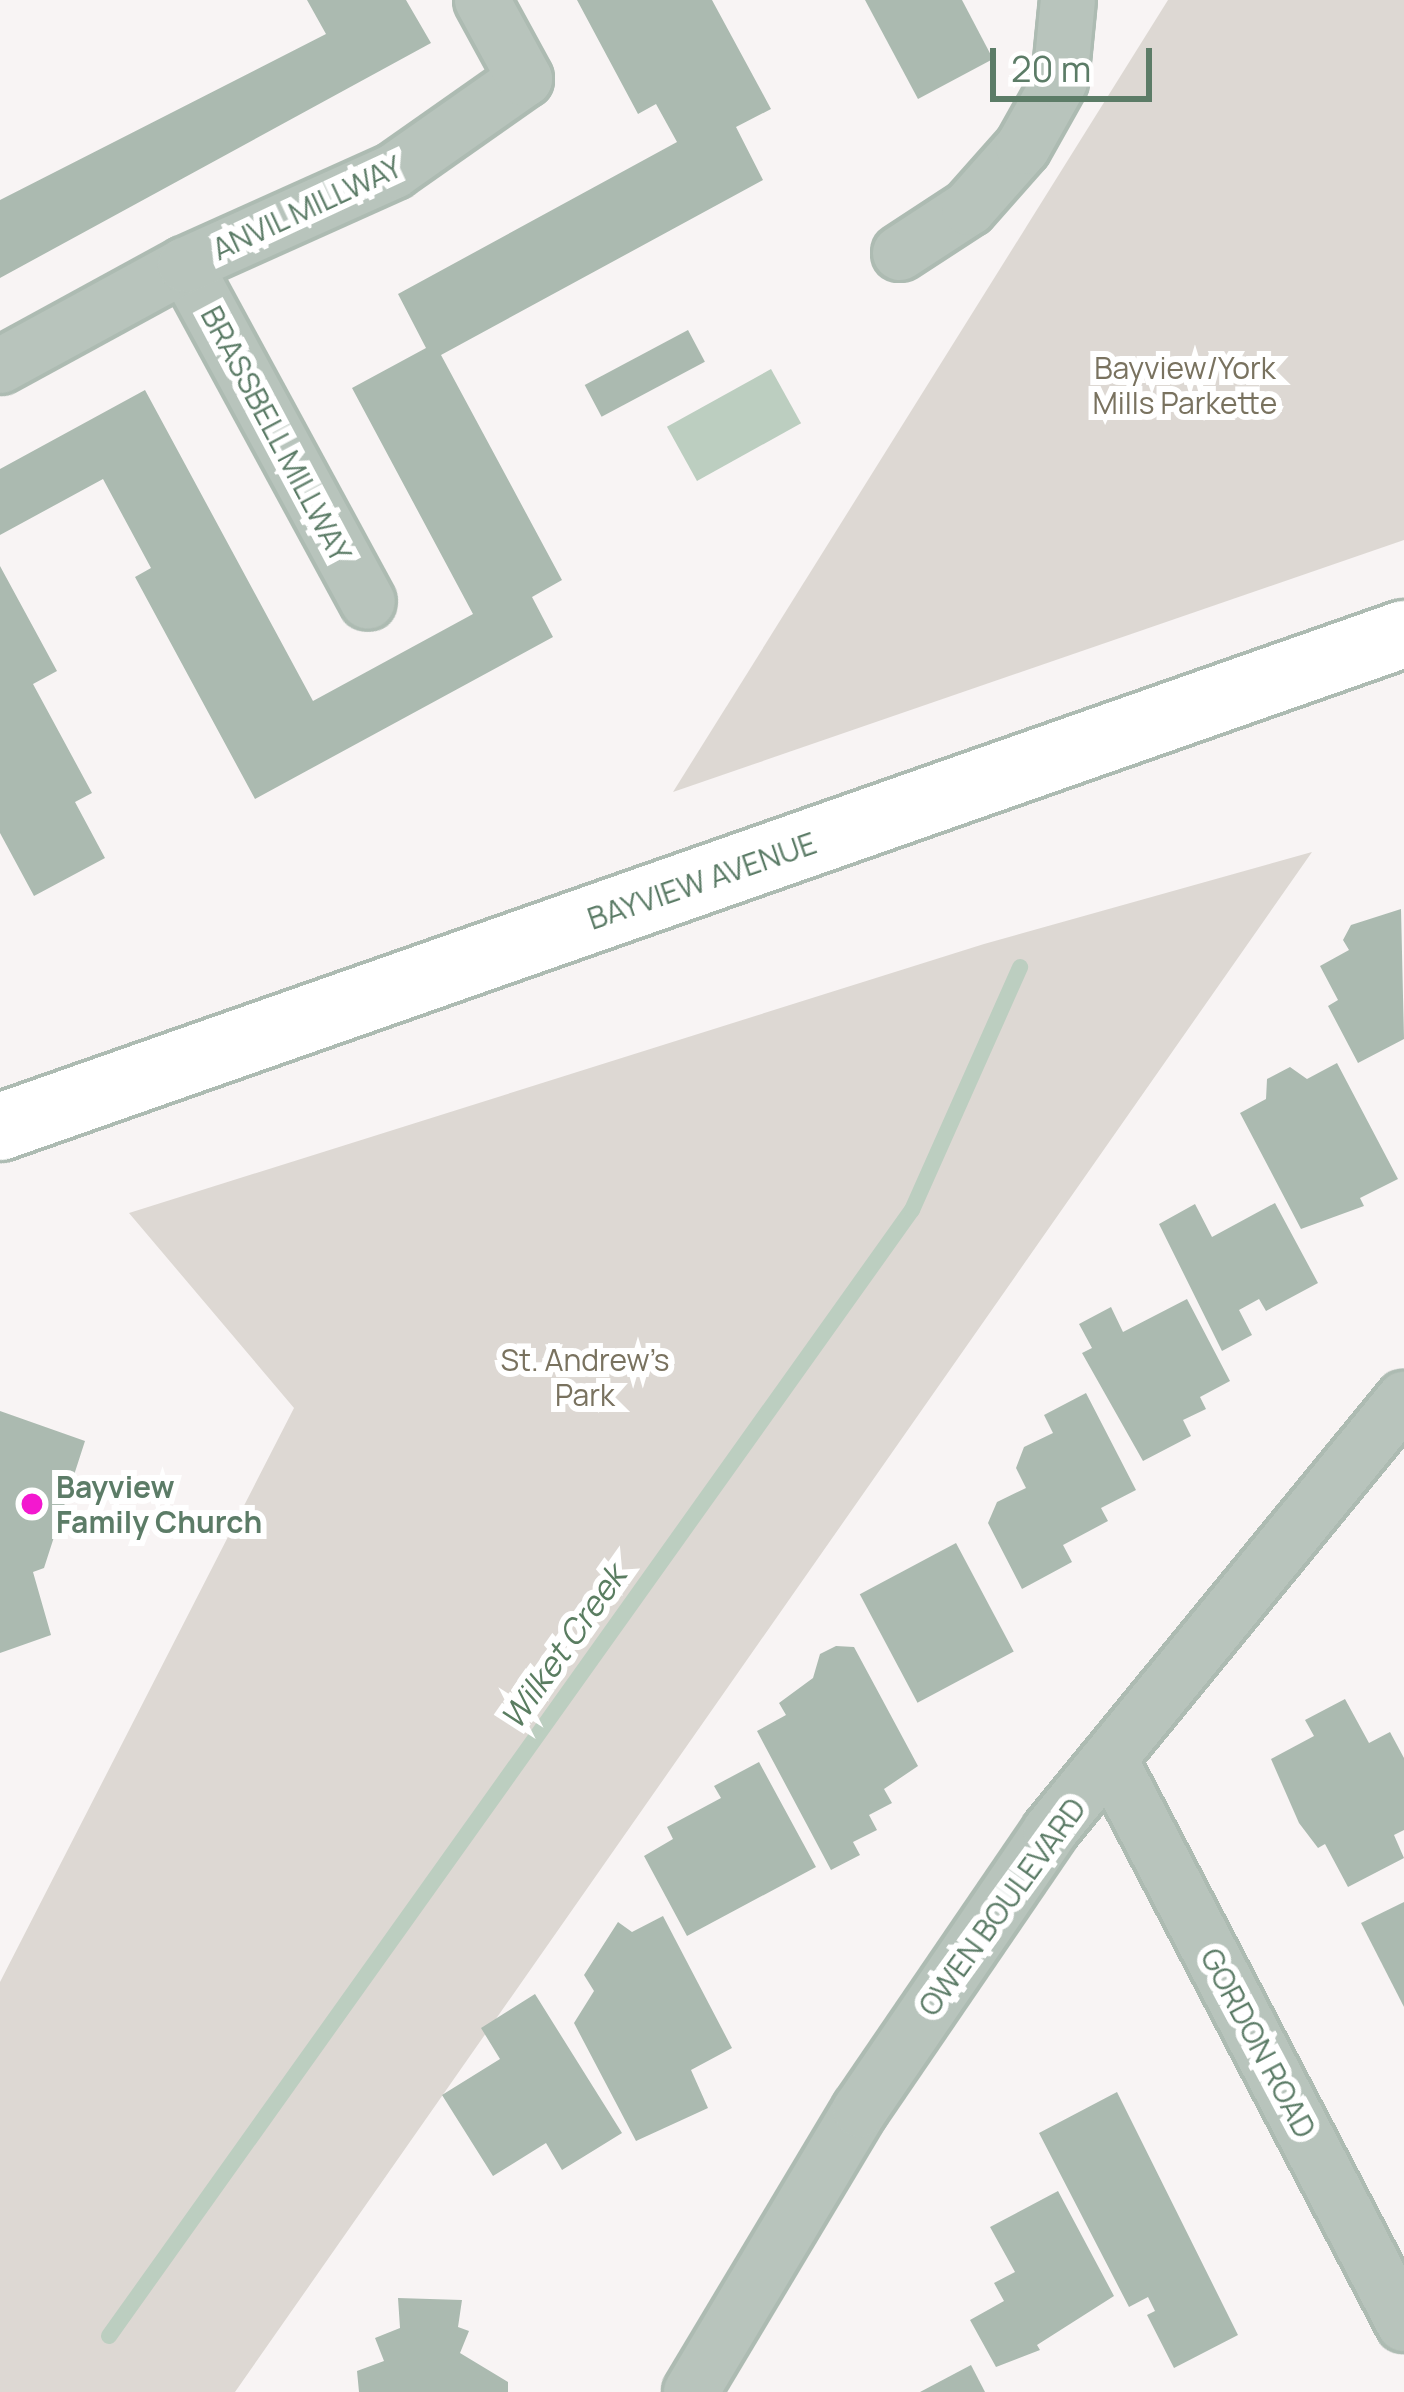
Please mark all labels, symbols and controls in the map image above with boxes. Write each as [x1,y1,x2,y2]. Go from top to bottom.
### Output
scale bar [996,24,1158,98]
text: 20 m [1011,44,1091,93]
street label: ANVIL MILLWAY [206,148,408,268]
street label: BRASSBELL MILLWAY [193,299,359,569]
park label: Bayview/York Mills Parkette [1093,350,1277,421]
street label: BAYVIEW AVENUE [583,825,821,937]
park label: St. Andrew’s Park [500,1342,670,1412]
place label: Bayview Family Church [56,1469,262,1540]
marker: Bayview Family Church [19,1491,45,1517]
water label: Wilket Creek [492,1557,634,1737]
street label: OWEN BOULEVARD [911,1791,1093,2023]
street label: GORDON ROAD [1193,1942,1323,2144]

